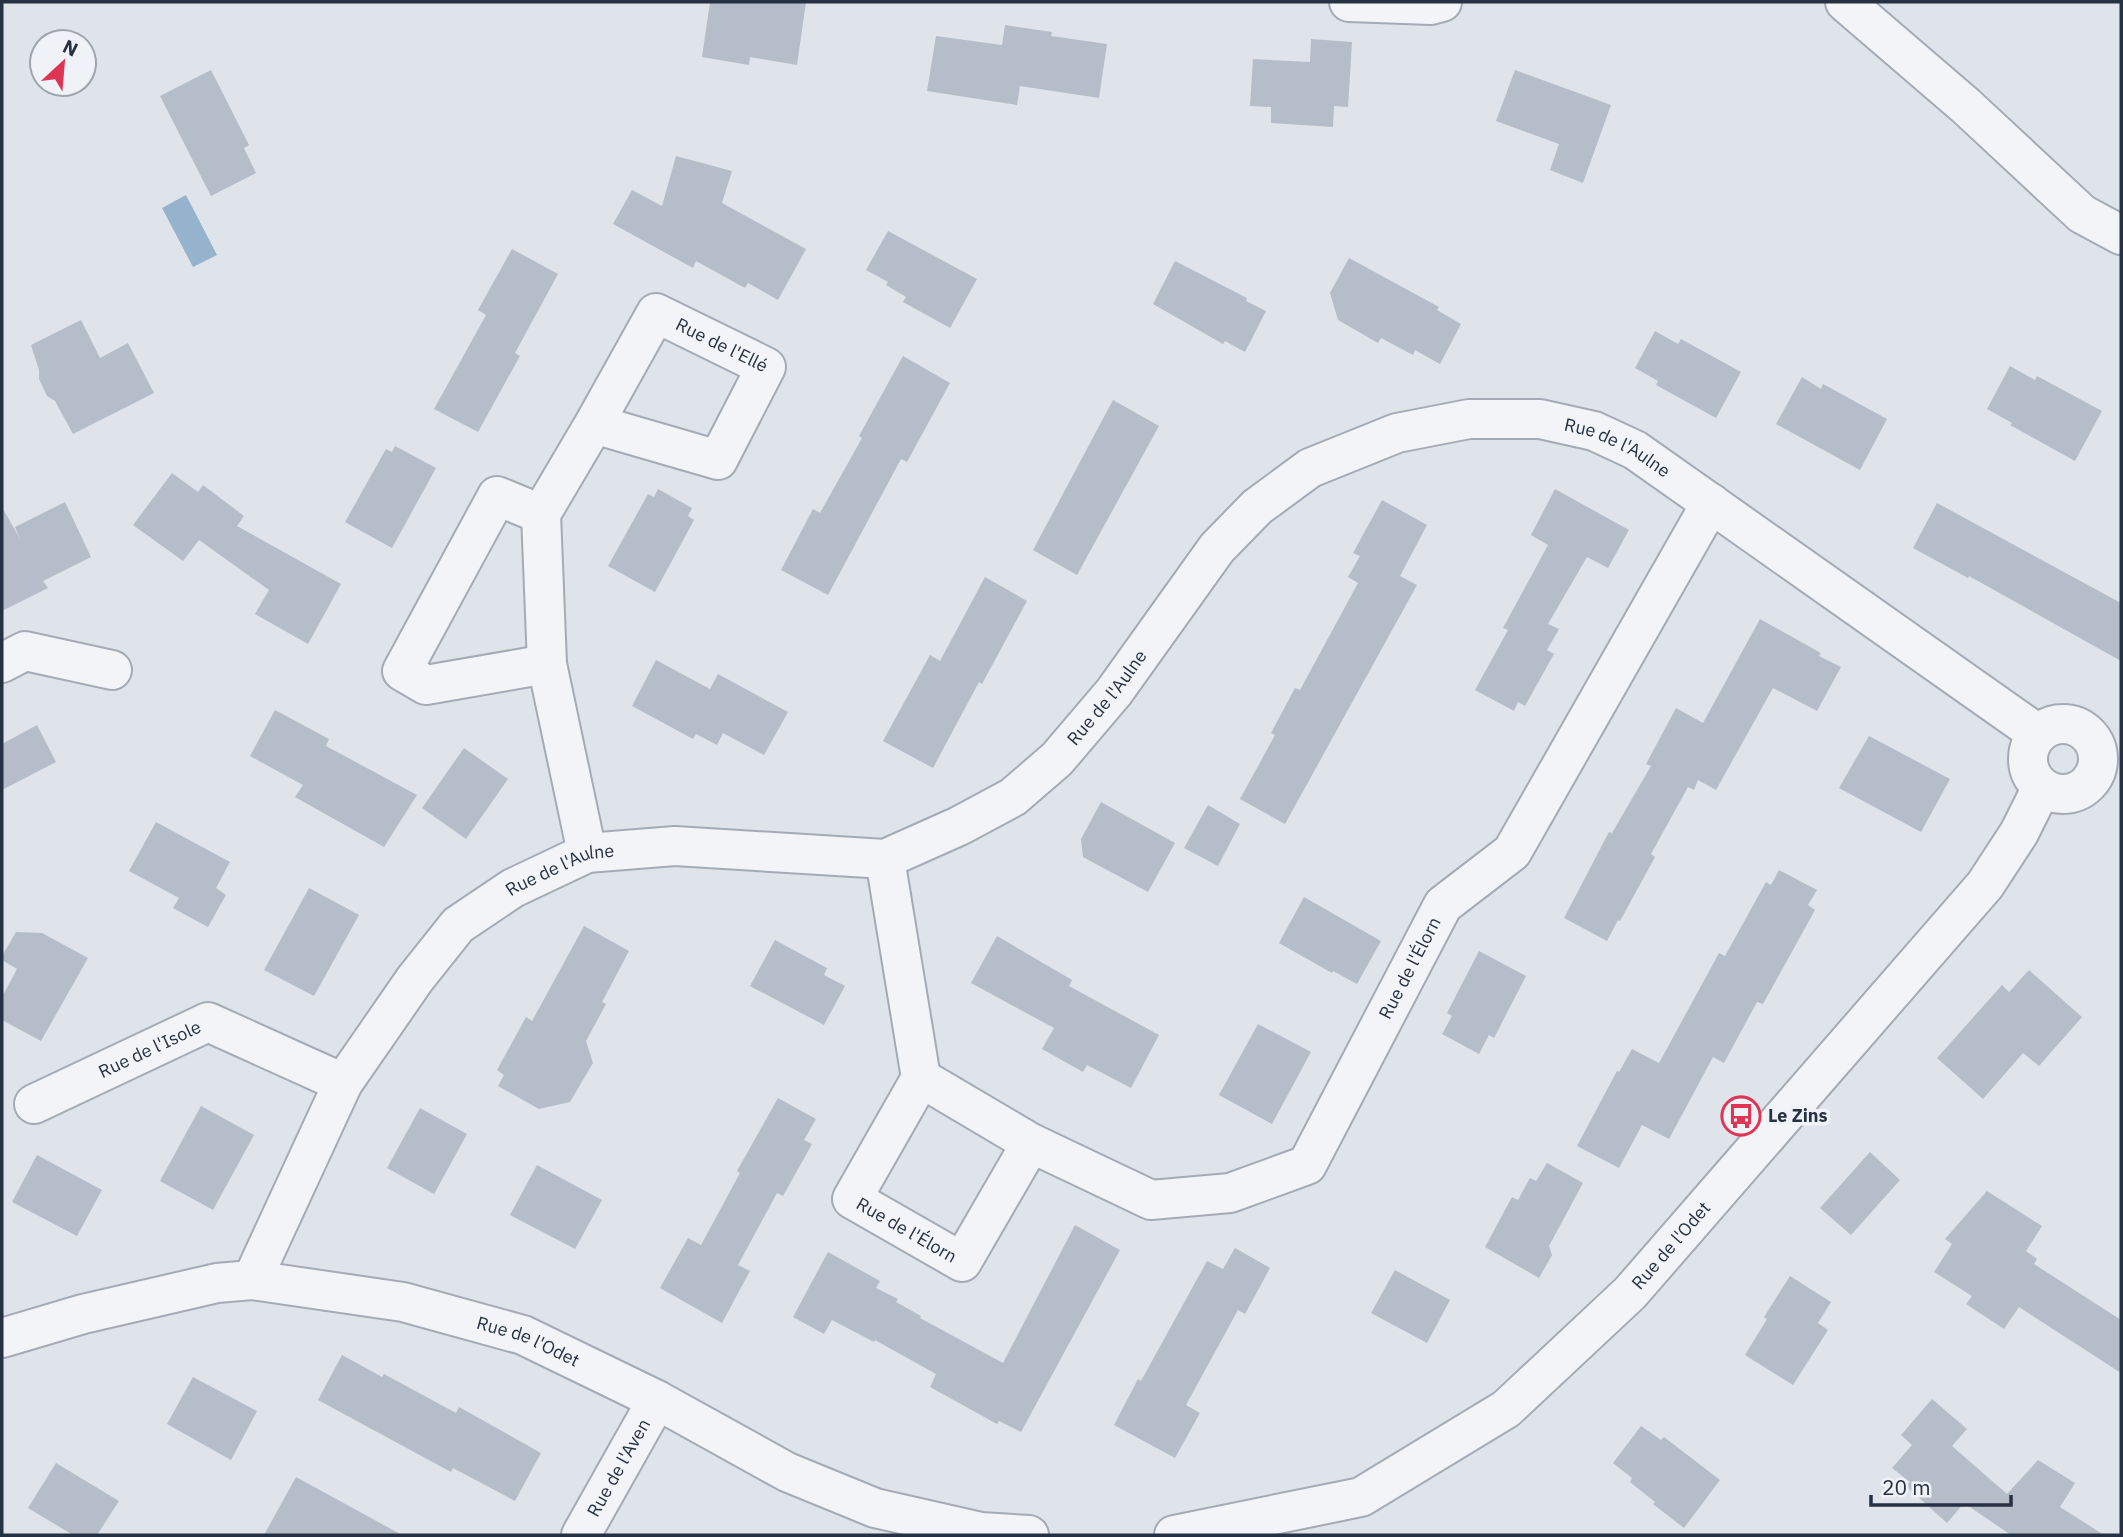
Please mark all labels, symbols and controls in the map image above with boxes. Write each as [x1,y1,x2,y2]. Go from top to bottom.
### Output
north arrow [28,28,98,98]
text: N [59,34,82,62]
street label: Rue de l'Ellé [672,312,772,377]
street label: Rue de l'Aulne [1562,413,1675,482]
street label: Rue de l'Aulne [1062,645,1152,750]
street label: Rue de l'Aulne [501,839,615,901]
street label: Rue de l'Élorn [1373,913,1446,1023]
street label: Rue de l'Isole [95,1015,205,1083]
bus stop icon: Le Zins [1720,1095,1762,1137]
place label: Le Zins [1768,1104,1828,1127]
street label: Rue de l'Élorn [852,1192,961,1268]
street label: Rue de l'Odet [1626,1197,1715,1294]
street label: Rue de l'Odet [474,1311,583,1372]
street label: Rue de l'Aven [582,1415,655,1521]
scale bar [1871,1464,2011,1508]
text: 20 m [1882,1473,1931,1501]

